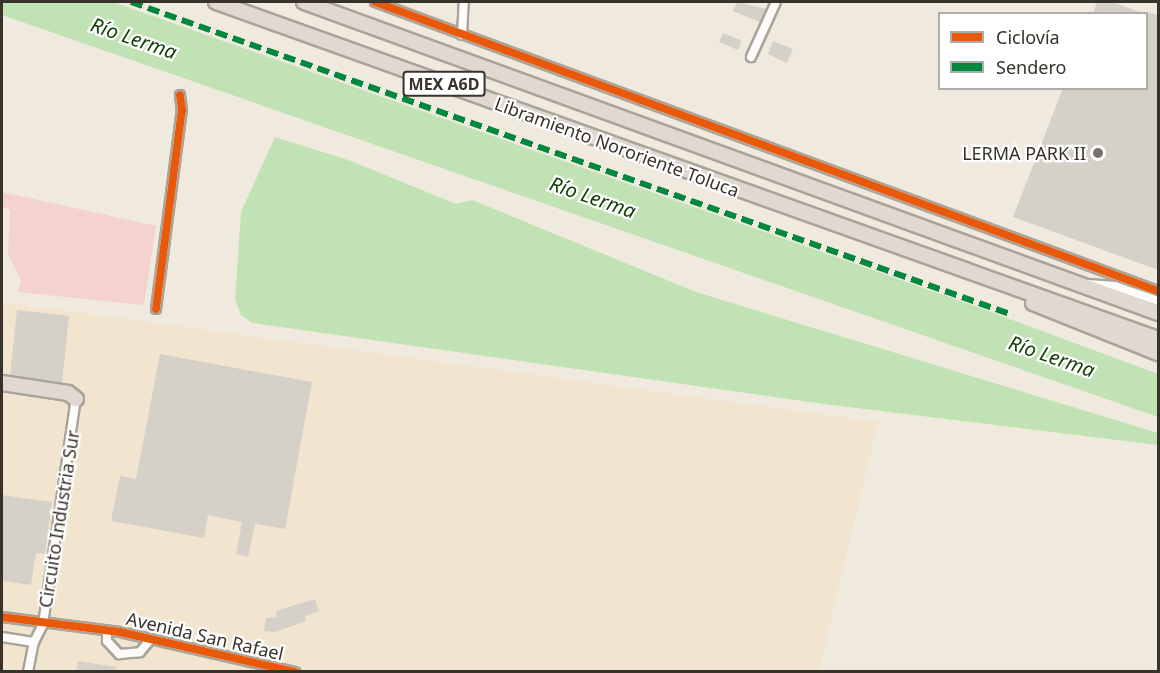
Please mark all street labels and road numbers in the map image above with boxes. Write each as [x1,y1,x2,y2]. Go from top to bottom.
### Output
road number: MEX A6D [402,71,486,97]
street label: Libramiento Nororiente Toluca [492,93,742,201]
street label: Circuito Industria Sur [34,429,84,609]
street label: Avenida San Rafael [124,607,286,665]

